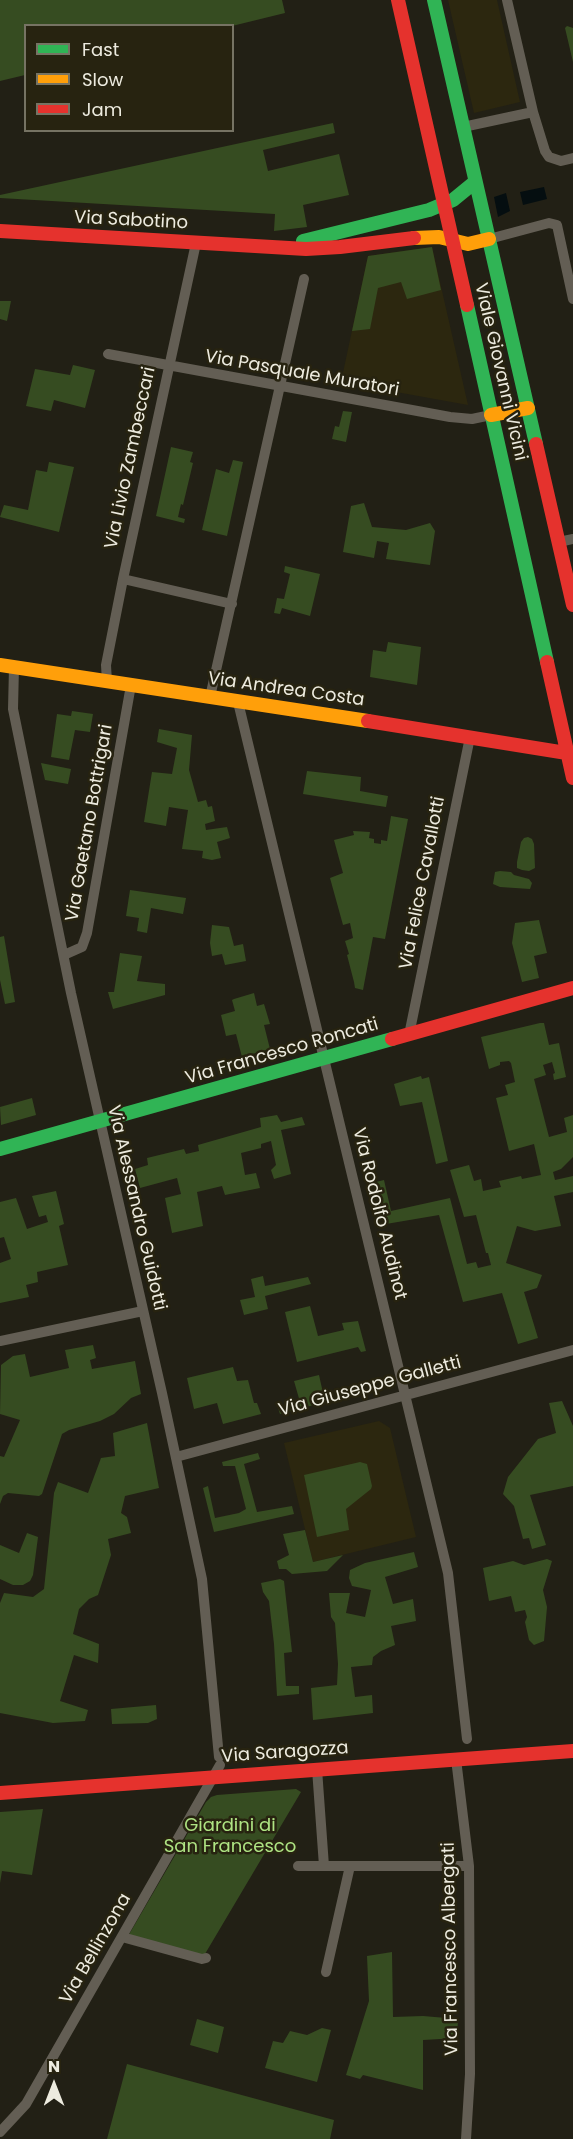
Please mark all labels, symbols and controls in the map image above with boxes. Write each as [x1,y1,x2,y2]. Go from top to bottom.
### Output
legend [24,24,234,132]
text: Fast [82,37,119,62]
text: Slow [82,67,123,92]
text: Jam [82,97,122,122]
street label: Via Sabotino [74,207,188,235]
street label: Viale Giovanni Vicini [469,281,531,463]
street label: Via Pasquale Muratori [203,346,401,402]
street label: Via Livio Zambeccari [101,365,161,551]
street label: Via Andrea Costa [206,668,366,712]
street label: Via Gaetano Bottrigari [62,723,118,923]
street label: Via Felice Cavallotti [396,795,450,971]
street label: Via Francesco Roncati [183,1014,381,1090]
street label: Via Alessandro Guidotti [102,1103,170,1313]
street label: Via Rodolfo Audinot [347,1126,411,1302]
street label: Via Giuseppe Galletti [276,1352,464,1422]
street label: Via Saragozza [221,1738,349,1768]
park label: Giardini di San Francesco [164,1815,296,1858]
street label: Via Francesco Albergati [438,1842,464,2056]
street label: Via Bellinzona [56,1890,136,2008]
north arrow [24,2055,84,2115]
text: N [48,2055,60,2078]

